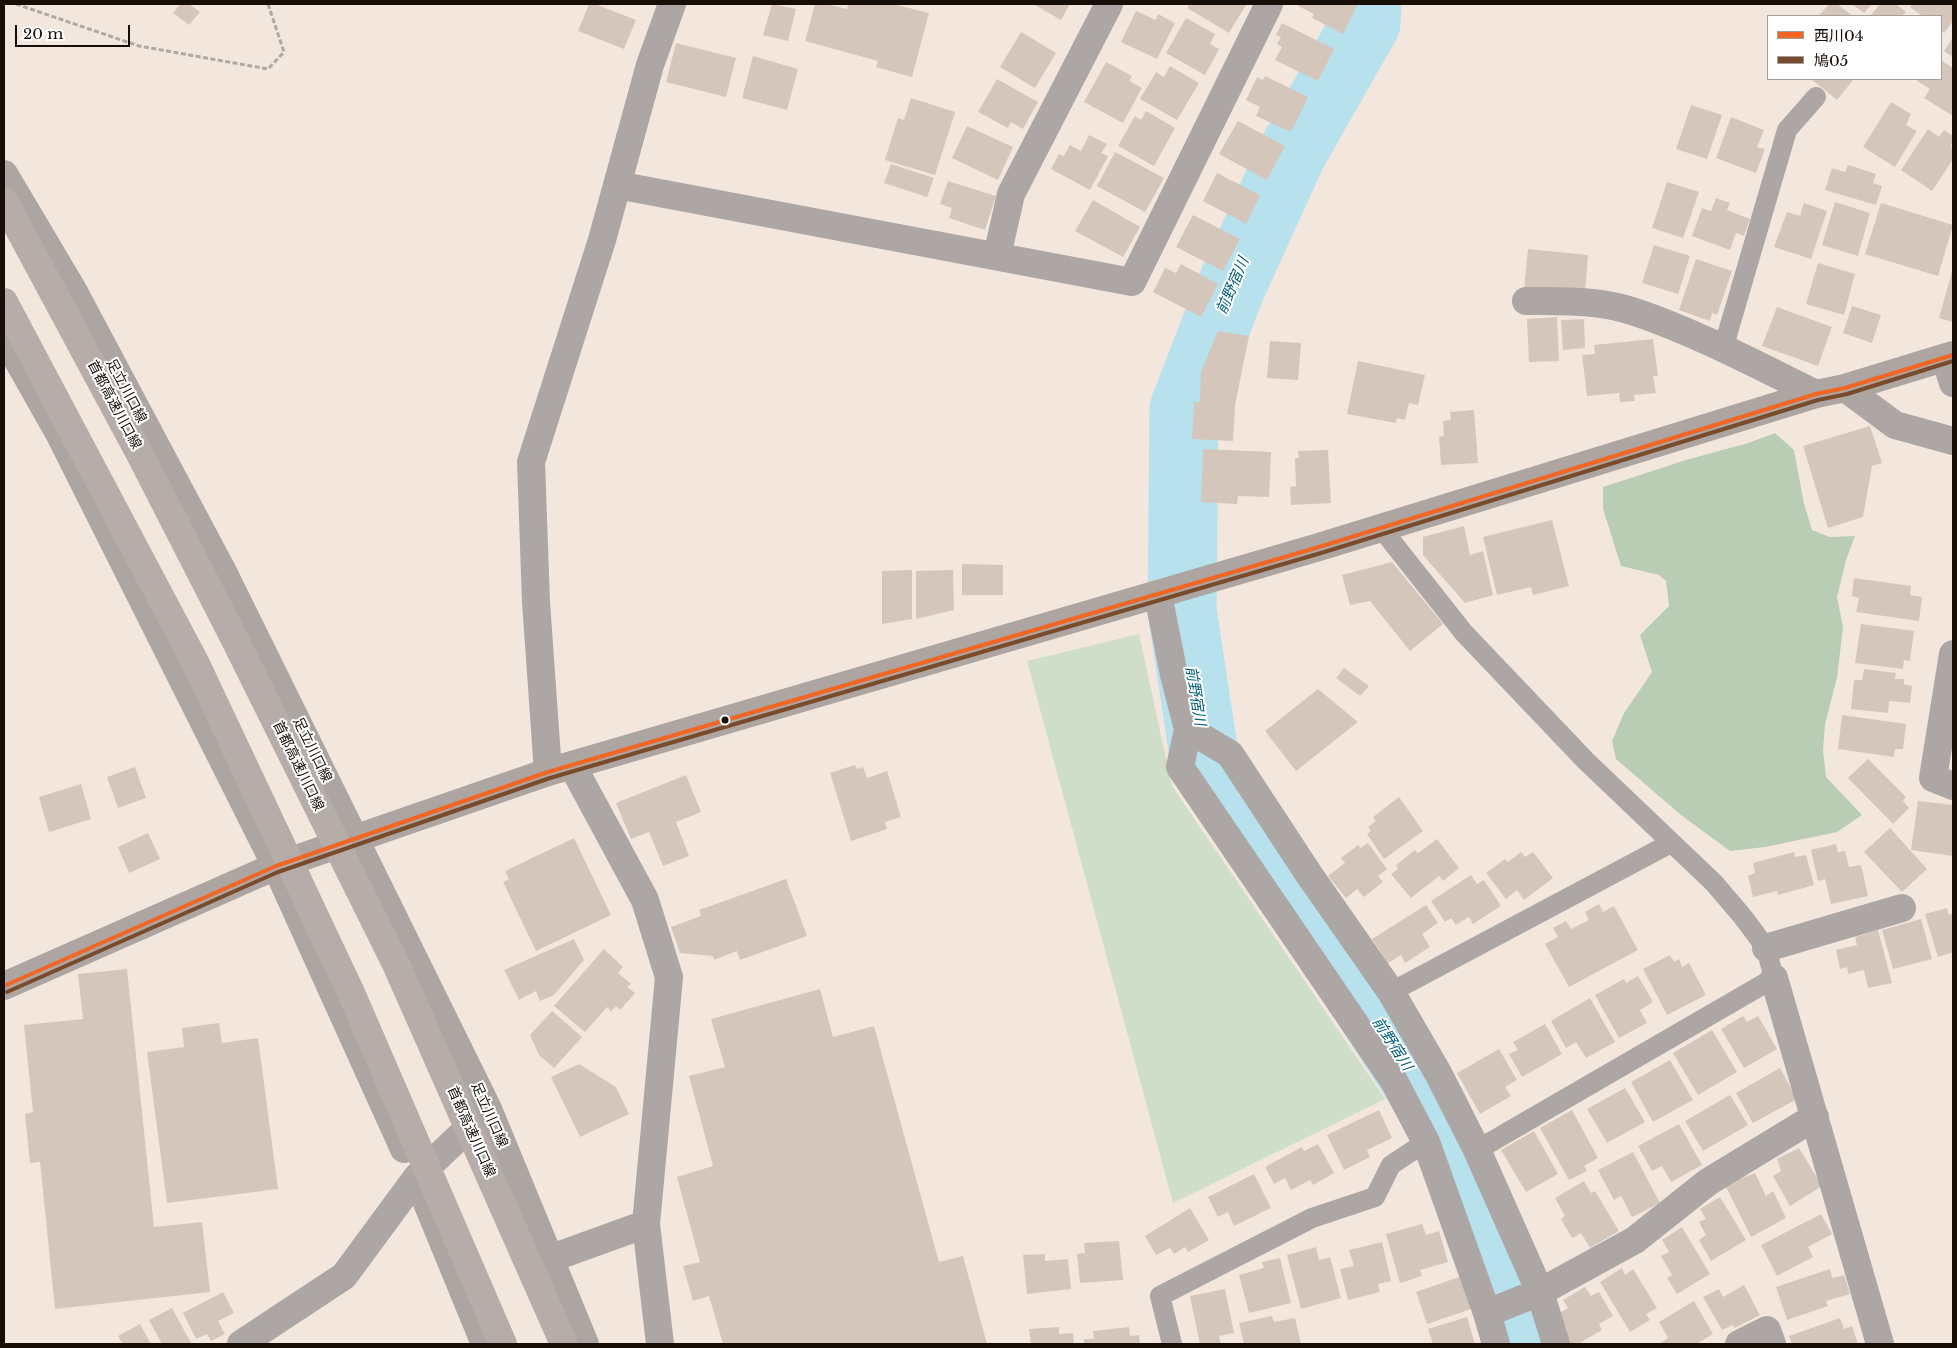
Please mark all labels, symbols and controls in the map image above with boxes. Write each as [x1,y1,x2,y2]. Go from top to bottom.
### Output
scale bar [18,15,132,47]
legend [1767,15,1942,80]
text: 20 m [23,24,63,43]
text: 西川04 [1814,26,1864,45]
text: 鳩05 [1814,51,1848,70]
water label: 前野宿川 [1213,255,1253,317]
street label: 足立川口線 [102,356,150,426]
street label: 首都高速川口線 [84,358,144,452]
water label: 前野宿川 [1181,665,1209,727]
street label: 足立川口線 [289,715,335,785]
unlabelled marker [720,715,730,725]
street label: 首都高速川口線 [269,718,327,814]
water label: 前野宿川 [1368,1014,1416,1074]
street label: 足立川口線 [467,1080,511,1150]
street label: 首都高速川口線 [443,1084,499,1180]

